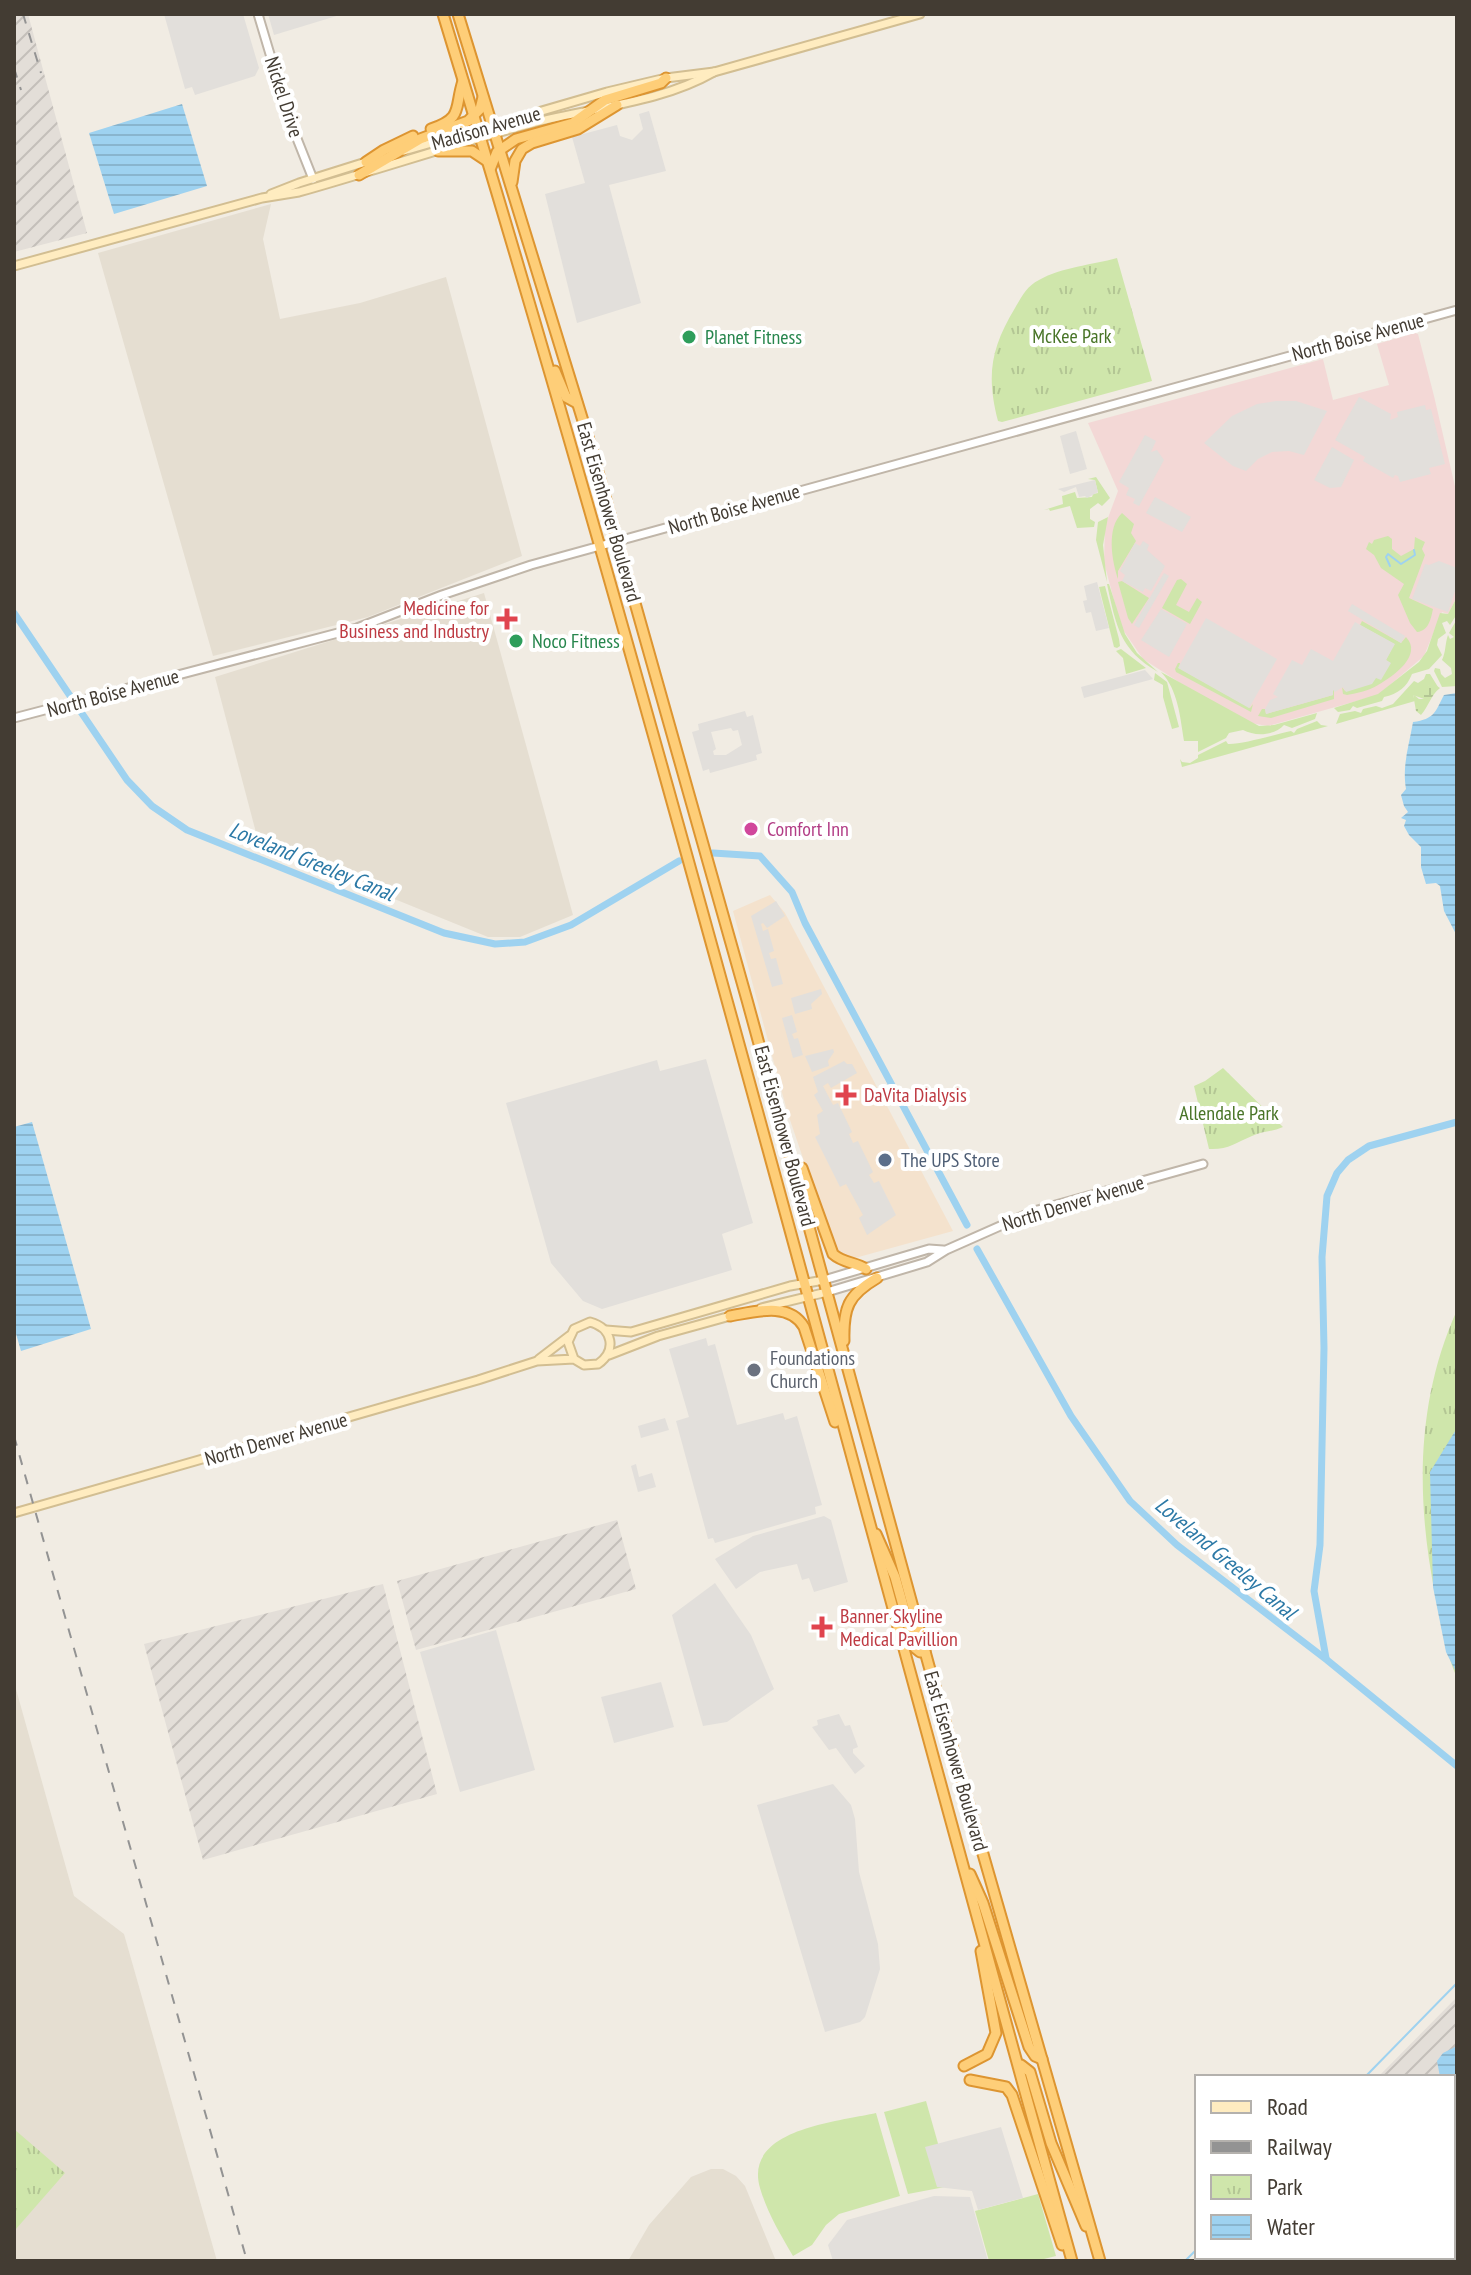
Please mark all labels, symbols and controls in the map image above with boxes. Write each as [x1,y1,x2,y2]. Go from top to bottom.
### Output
street label: Nickel Drive [259,53,309,141]
street label: Madison Avenue [428,100,544,156]
street label: North Boise Avenue [1289,307,1427,367]
park label: McKee Park [1032,323,1112,349]
place label: Planet Fitness [705,324,802,350]
marker: Planet Fitness [680,328,698,346]
street label: East Eisenhower Boulevard [571,419,647,605]
street label: North Boise Avenue [665,478,803,540]
place label: Medicine for Business and Industry [339,595,490,644]
marker: Medicine for Business and Industry [496,608,518,630]
place label: Noco Fitness [532,628,620,654]
marker: Noco Fitness [507,632,525,650]
street label: North Boise Avenue [44,663,182,723]
water label: Loveland Greeley Canal [225,815,401,908]
place label: Comfort Inn [767,816,849,842]
marker: Comfort Inn [742,820,760,838]
street label: East Eisenhower Boulevard [748,1043,822,1229]
place label: DaVita Dialysis [864,1082,967,1108]
marker: DaVita Dialysis [835,1084,857,1106]
park label: Allendale Park [1179,1100,1279,1126]
place label: The UPS Store [901,1147,1000,1173]
marker: The UPS Store [876,1151,894,1169]
street label: North Denver Avenue [999,1169,1147,1237]
place label: Foundations Church [770,1345,855,1394]
marker: Foundations Church [745,1361,763,1379]
street label: North Denver Avenue [202,1406,350,1472]
water label: Loveland Greeley Canal [1150,1491,1304,1626]
place label: Banner Skyline Medical Pavillion [840,1603,958,1652]
marker: Banner Skyline Medical Pavillion [811,1616,833,1638]
street label: East Eisenhower Boulevard [918,1668,994,1854]
legend [1195,2075,1455,2259]
text: Road [1267,2091,1308,2122]
text: Railway [1267,2131,1332,2162]
text: Park [1267,2171,1303,2202]
text: Water [1267,2211,1315,2242]

